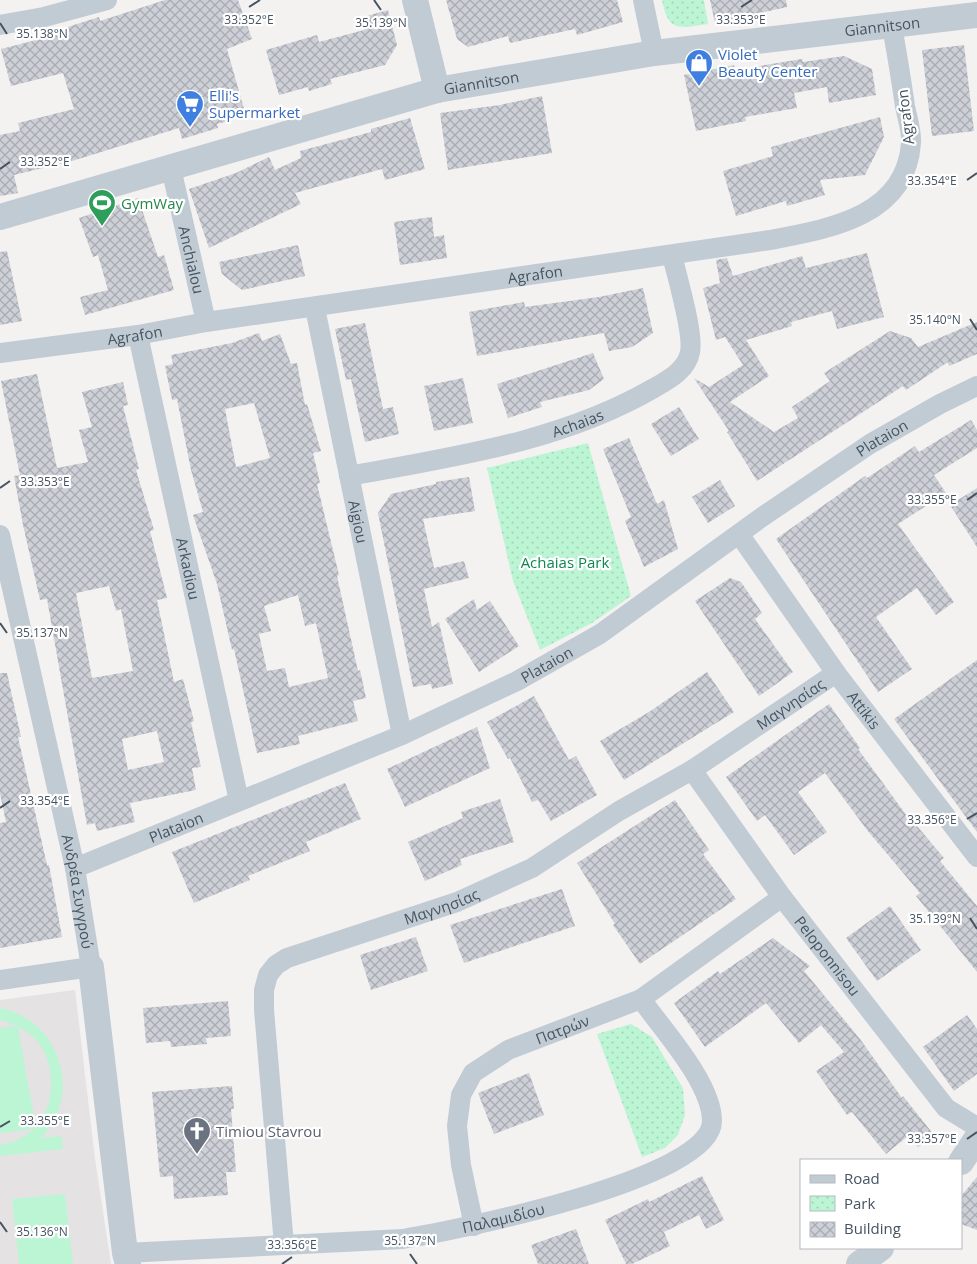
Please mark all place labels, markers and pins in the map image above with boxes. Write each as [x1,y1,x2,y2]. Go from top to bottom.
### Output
place label: Violet Beauty Center [718,44,817,81]
shop icon: Violet Beauty Center [684,48,714,87]
place label: Elli's Supermarket [209,85,300,122]
supermarket icon: Elli's Supermarket [175,89,205,128]
sports icon: GymWay [87,188,117,227]
place label: GymWay [121,193,183,213]
church icon: Timiou Stavrou [182,1116,212,1155]
place label: Timiou Stavrou [216,1121,322,1141]

